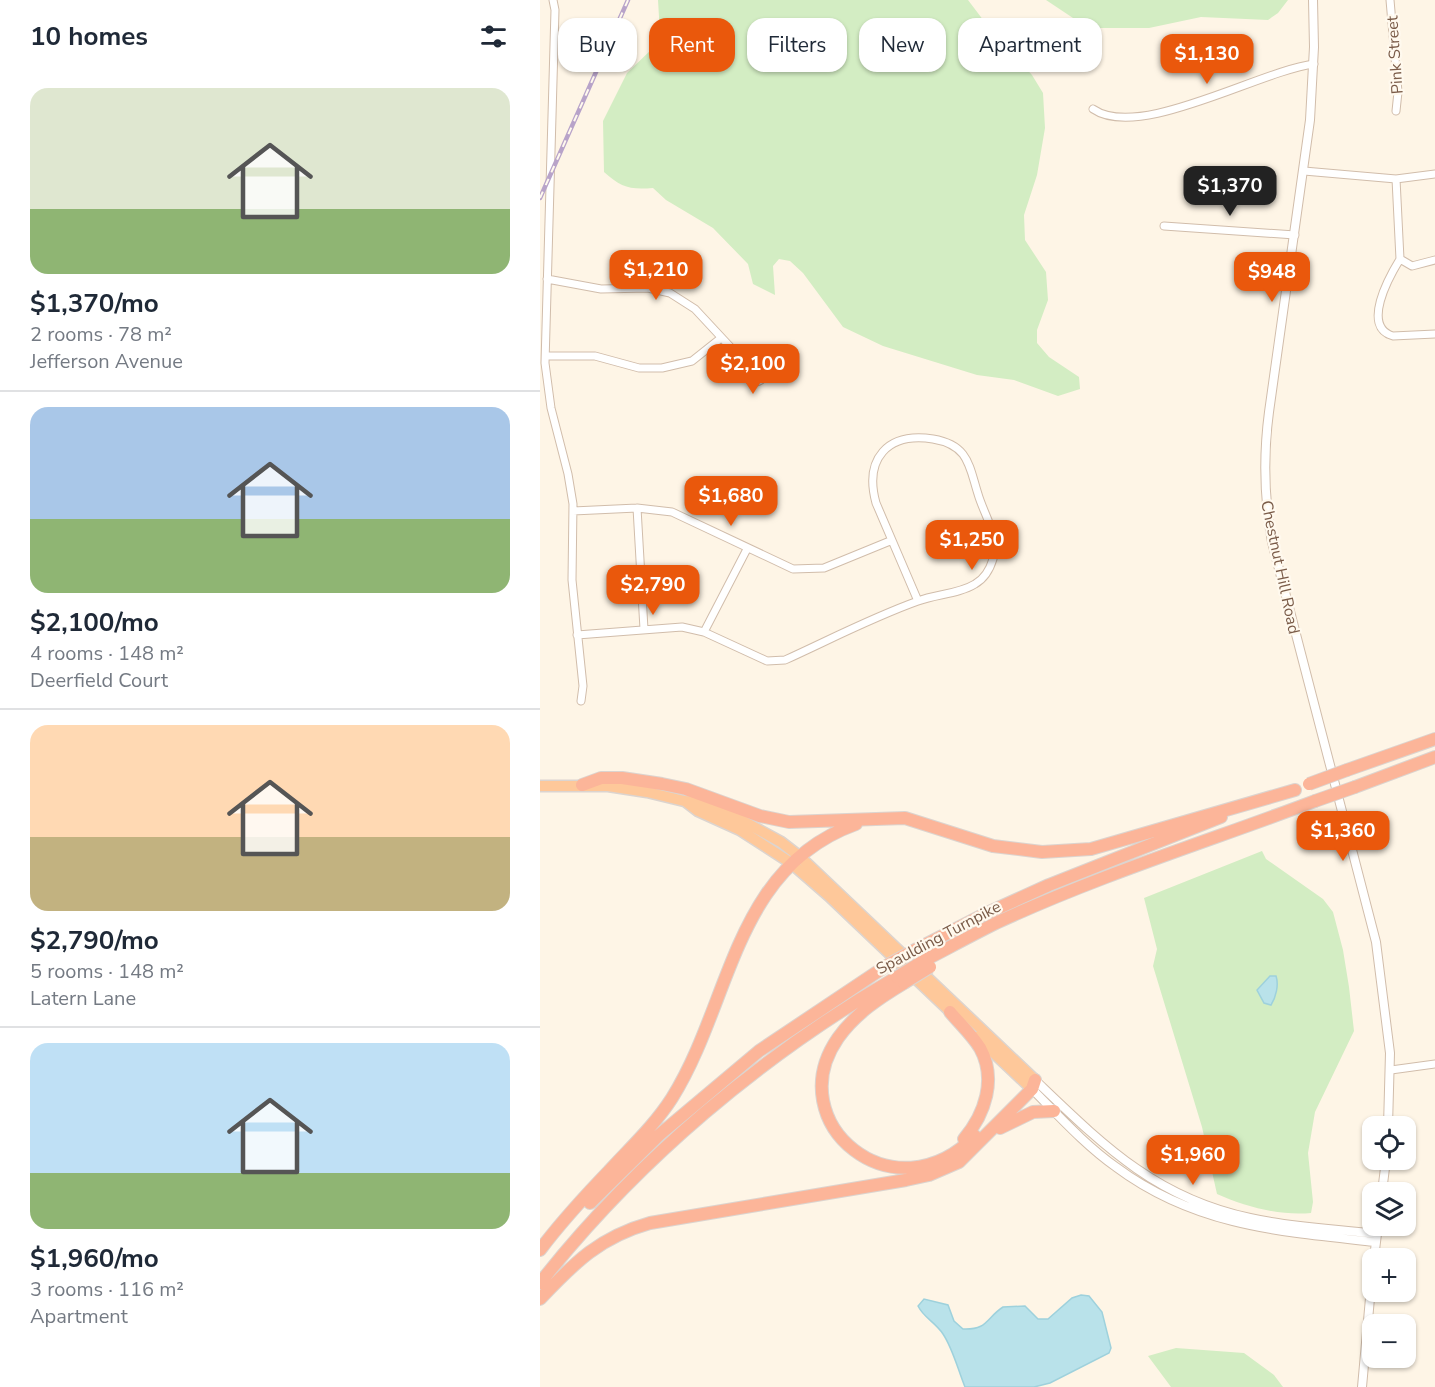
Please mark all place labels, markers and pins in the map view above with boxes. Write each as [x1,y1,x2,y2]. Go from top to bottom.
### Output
pin: $1,130 [1158,34,1256,85]
pin: $1,370 [1181,166,1279,217]
pin: $1,210 [607,250,705,301]
pin: $948 [1236,252,1308,303]
pin: $2,100 [704,344,802,395]
pin: $1,680 [682,476,780,527]
pin: $1,250 [923,520,1021,571]
pin: $2,790 [604,565,702,616]
pin: $1,360 [1294,811,1392,862]
pin: $1,960 [1144,1135,1242,1186]

